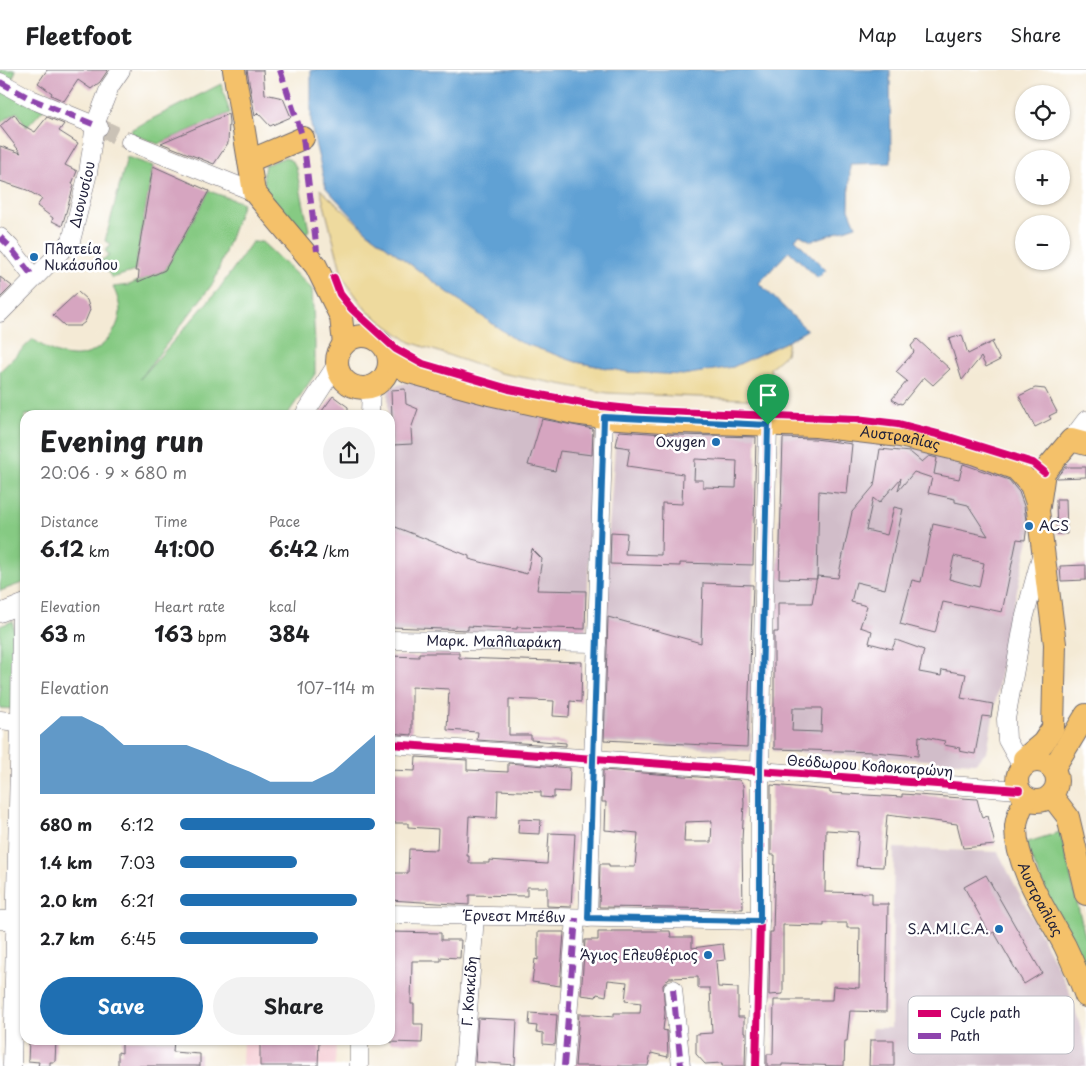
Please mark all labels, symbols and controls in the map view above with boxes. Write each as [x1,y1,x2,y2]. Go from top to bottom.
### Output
text: Fleetfoot [25,17,132,53]
text: Map [858,21,897,48]
text: Layers [925,21,982,48]
text: Share [1010,21,1061,48]
map controls [1015,85,1070,270]
button: locate [1015,85,1070,140]
button: + [1015,150,1070,205]
street label: Διονυσίου [64,160,100,230]
button: − [1015,215,1070,270]
place label: Πλατεία Νικάσυλου [44,238,118,275]
marker: Πλατεία Νικάσυλου [28,251,40,263]
pin [747,374,789,425]
icon: arrive [754,381,782,409]
text: Evening run [40,419,204,462]
street label: Αυστραλίας [859,420,943,455]
button: share [323,427,375,479]
place label: Oxygen [656,431,706,452]
marker: Oxygen [710,436,722,448]
text: 20:06 · 9 × 680 m [40,460,187,484]
text: Distance [40,511,99,532]
text: Time [154,511,187,532]
text: Pace [269,511,300,532]
place label: ACS [1039,515,1069,536]
marker: ACS [1023,520,1035,532]
text: 6.12 [40,532,84,564]
text: 41:00 [154,532,215,564]
text: 6:42 [269,532,318,564]
text: km [84,541,110,562]
text: /km [318,541,349,562]
text: Elevation [40,596,100,617]
text: Heart rate [154,596,225,617]
text: kcal [269,596,297,617]
text: 63 [40,617,68,649]
text: 163 [154,617,193,649]
text: 384 [269,617,310,649]
text: m [68,626,86,647]
text: bpm [193,626,227,647]
street label: Μαρκ. Μαλλιαράκη [426,630,562,652]
text: Elevation [40,675,109,699]
text: 107–114 m [297,675,375,699]
street label: Θεόδωρου Κολοκοτρώνη [786,749,954,782]
text: 680 m [40,812,92,836]
text: 6:12 [120,812,154,836]
text: 1.4 km [40,850,92,874]
text: 7:03 [120,850,155,874]
street label: Αυστραλίας [1013,859,1069,940]
text: 2.0 km [40,888,97,912]
text: 6:21 [120,888,154,912]
street label: Έρνεστ Μπέβιν [462,904,566,927]
place label: S.A.M.I.C.A. [907,918,989,939]
marker: S.A.M.I.C.A. [993,923,1005,935]
text: 2.7 km [40,926,95,950]
text: 6:45 [120,926,156,950]
place label: Άγιος Ελευθέριος [580,944,698,965]
marker: Άγιος Ελευθέριος [702,949,714,961]
street label: Γ. Κοκκίδη [456,955,482,1027]
button: Save [40,977,203,1035]
button: Share [213,977,375,1035]
legend [908,996,1074,1054]
text: Cycle path [950,1002,1021,1023]
text: Path [950,1025,980,1046]

